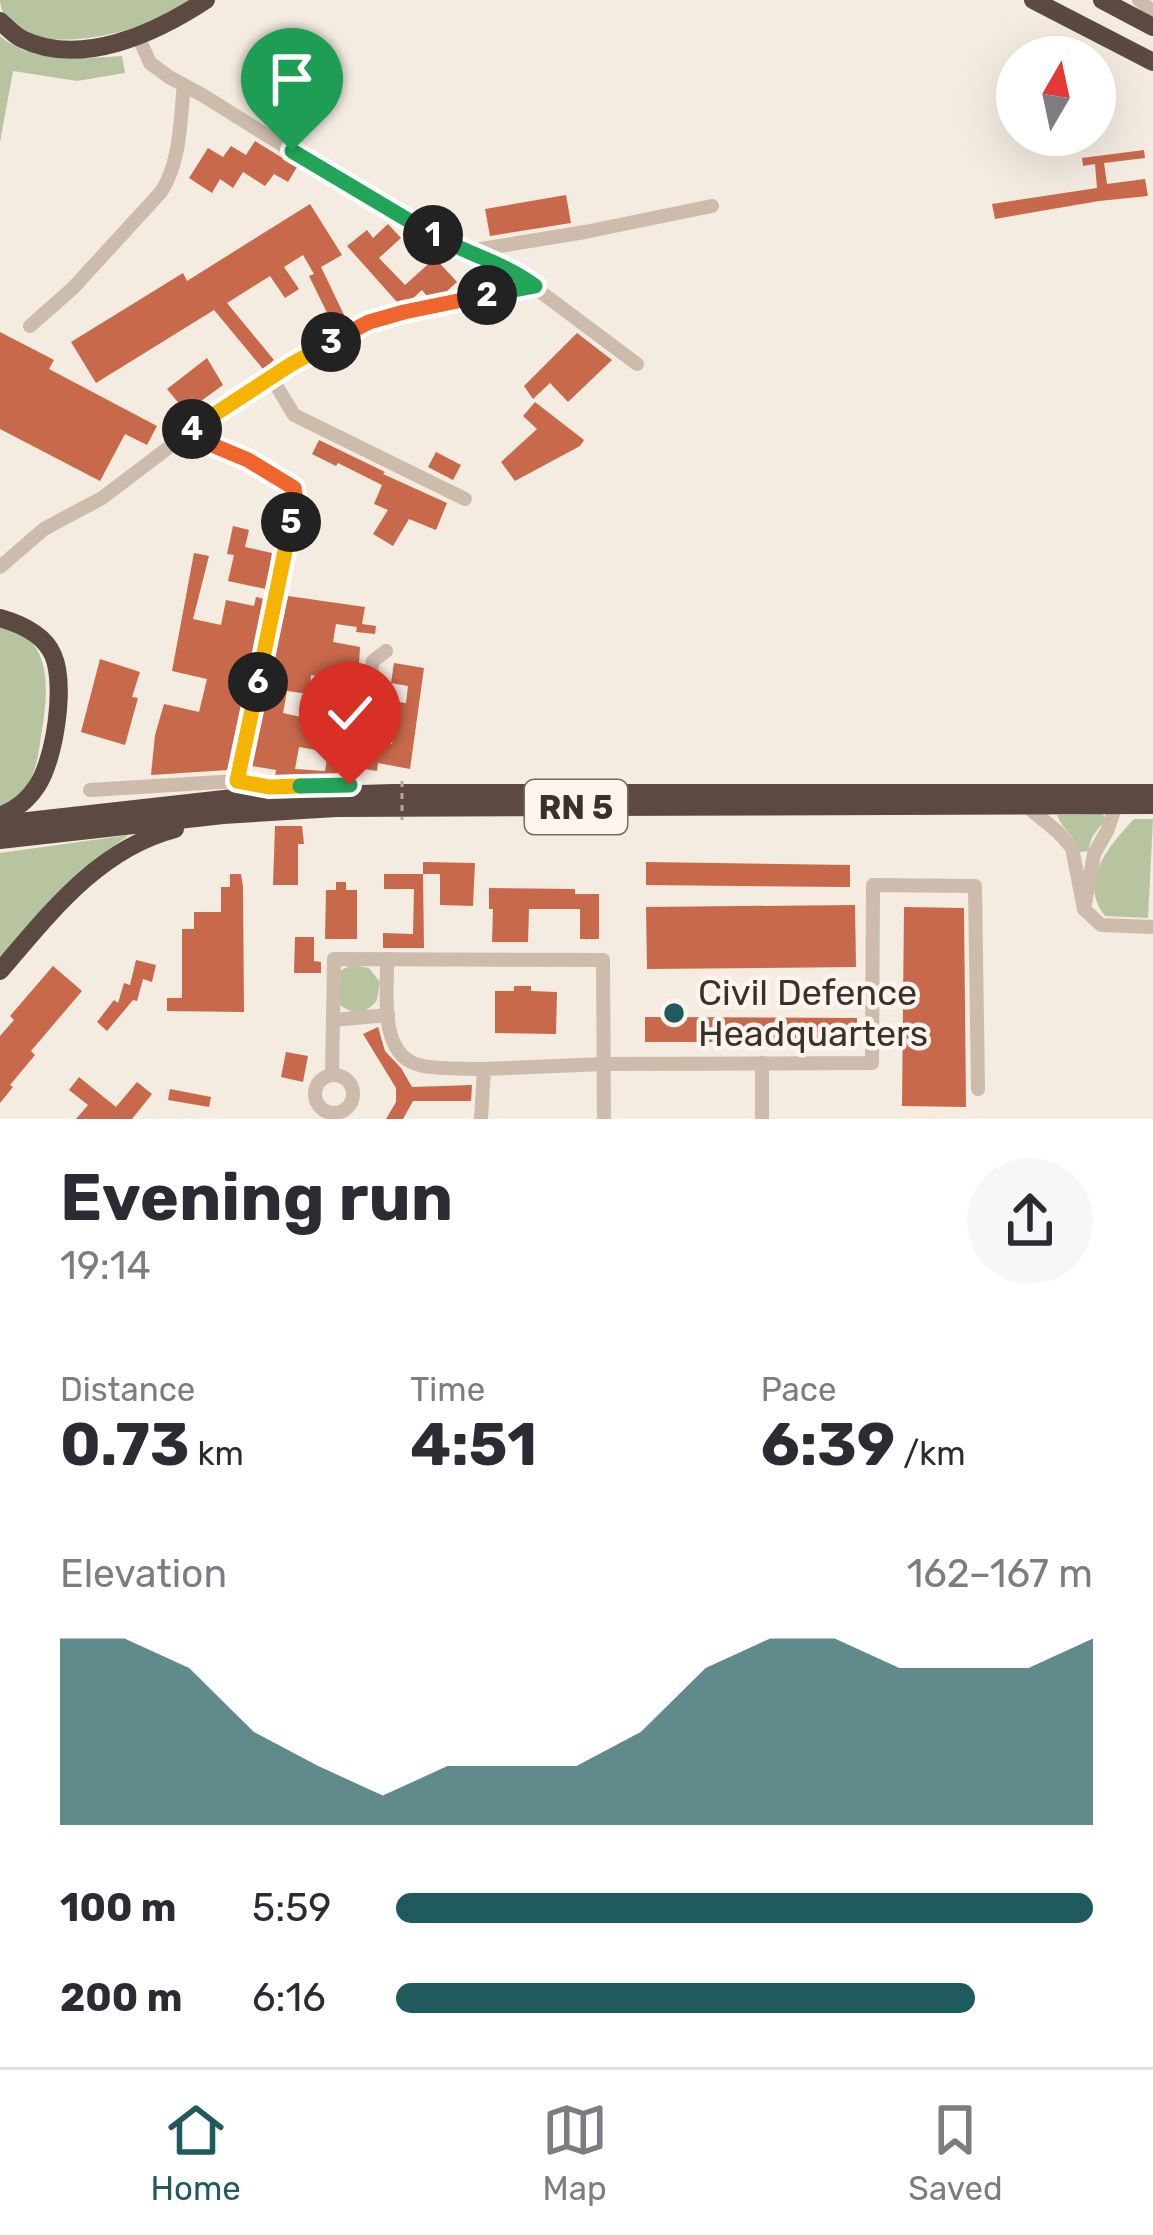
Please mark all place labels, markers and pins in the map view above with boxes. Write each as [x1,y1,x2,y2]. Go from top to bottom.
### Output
pin [241,28,343,151]
pin: 1 [403,205,463,265]
pin: 2 [457,265,517,325]
pin: 3 [301,312,361,372]
pin: 4 [162,399,222,459]
pin: 5 [261,492,321,552]
pin: 6 [228,652,288,712]
pin [299,662,401,785]
place label: Civil Defence Headquarters [698,971,928,1055]
marker: Civil Defence Headquarters [661,1000,687,1026]

